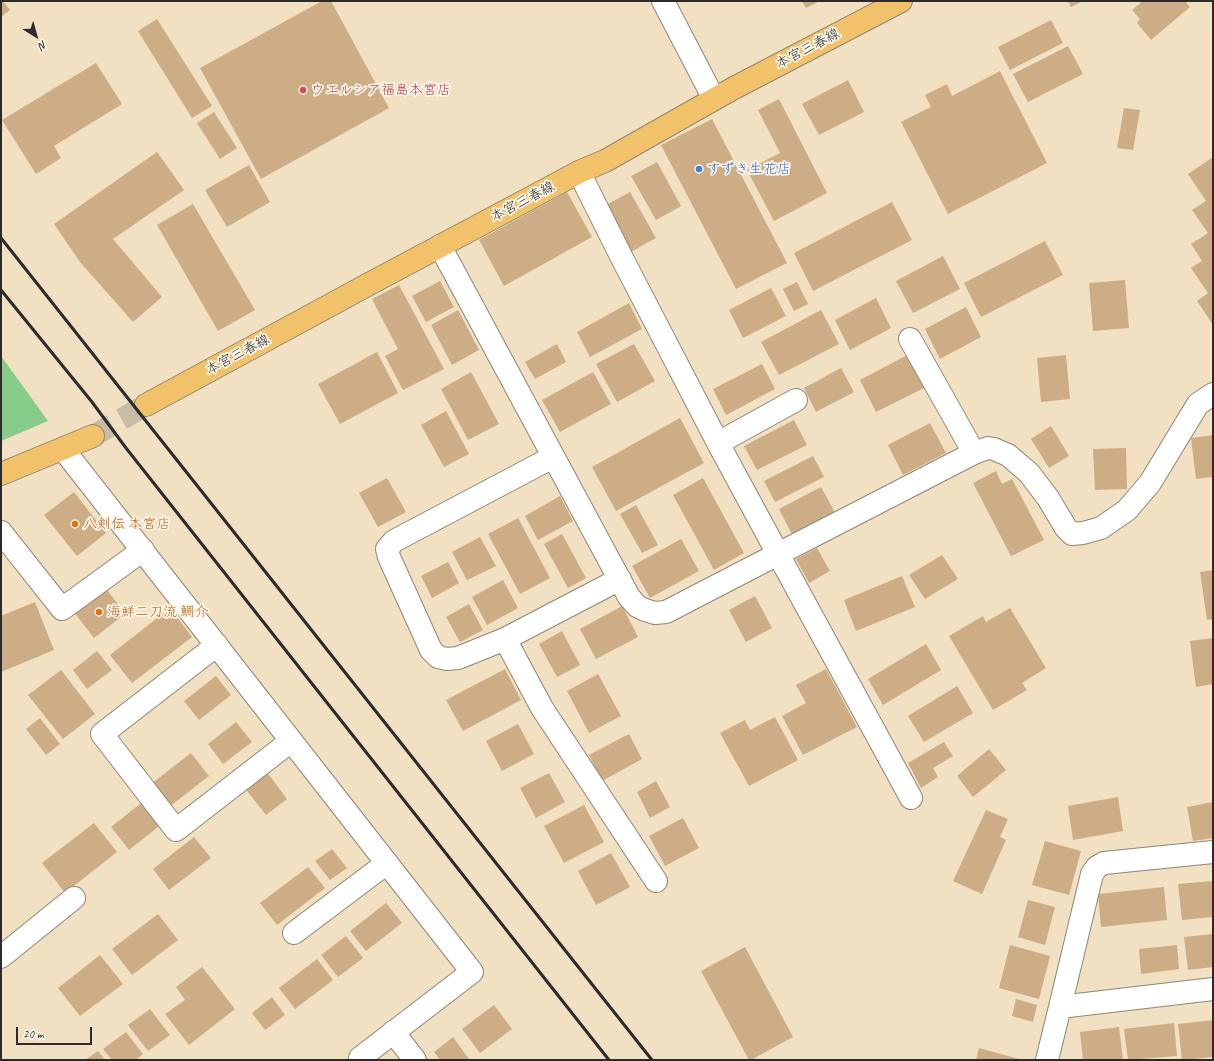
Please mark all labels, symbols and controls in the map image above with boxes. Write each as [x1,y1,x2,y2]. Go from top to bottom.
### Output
north arrow [16,16,56,56]
street label: 本宮三春線 [773,25,843,73]
text: N [36,38,50,53]
place label: ウエルシア福島本宮店 [311,82,451,98]
marker: ウエルシア福島本宮店 [298,85,308,95]
place label: すずき生花店 [707,161,791,177]
marker: すずき生花店 [694,164,704,174]
street label: 本宮三春線 [488,178,558,226]
street label: 本宮三春線 [203,331,273,379]
place label: 八剣伝 本宮店 [83,516,170,532]
marker: 八剣伝 本宮店 [70,519,80,529]
place label: 海鮮二刀流 鯛介 [107,604,208,620]
marker: 海鮮二刀流 鯛介 [94,607,104,617]
scale bar [18,1019,94,1045]
text: 20 m [23,1026,43,1042]

